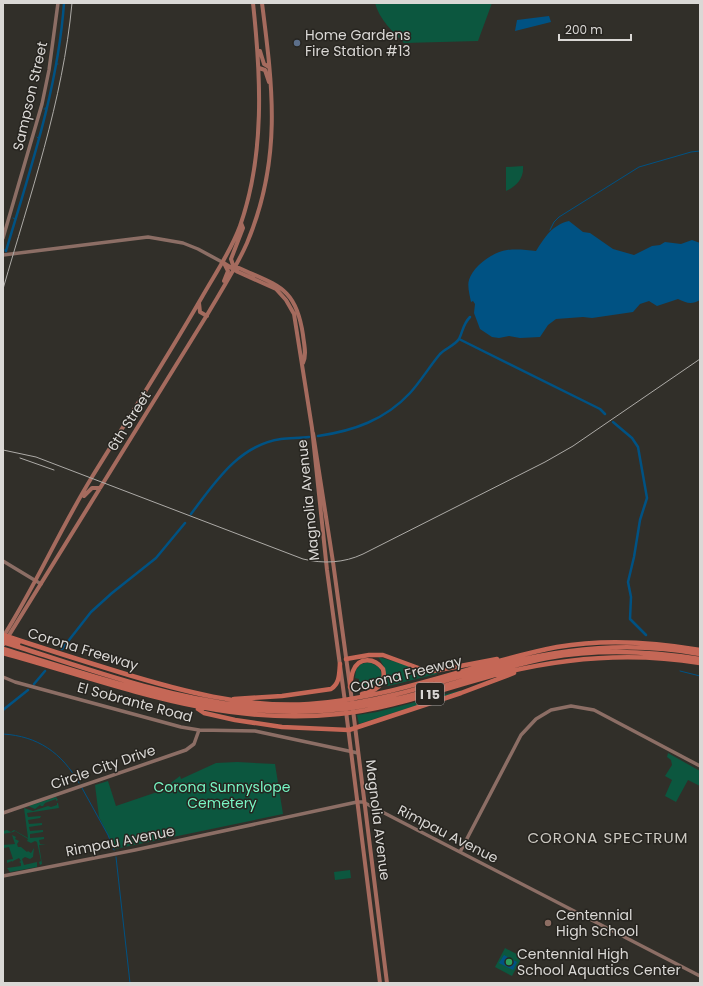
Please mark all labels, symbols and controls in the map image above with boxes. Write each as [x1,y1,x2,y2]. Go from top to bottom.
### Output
scale bar [559,16,631,42]
text: 200 m [565,21,603,38]
place label: Home Gardens Fire Station #13 [305,25,411,61]
marker: Home Gardens Fire Station #13 [292,38,302,48]
street label: Sampson Street [8,39,52,153]
street label: 6th Street [103,387,155,455]
street label: Magnolia Avenue [292,438,324,561]
street label: Corona Freeway [25,623,141,675]
street label: Corona Freeway [348,650,464,698]
street label: El Sobrante Road [75,677,195,727]
road number: I 15 [416,683,444,705]
street label: Circle City Drive [48,740,159,794]
street label: Magnolia Avenue [361,758,395,882]
park label: Corona Sunnyslope Cemetery [154,777,291,813]
street label: Rimpau Avenue [394,800,502,868]
street label: Rimpau Avenue [64,821,176,861]
district label: CORONA SPECTRUM [528,827,688,848]
place label: Centennial High School [556,905,638,941]
marker: Centennial High School [543,918,553,928]
place label: Centennial High School Aquatics Center [517,944,681,980]
marker: Centennial High School Aquatics Center [504,957,514,967]

